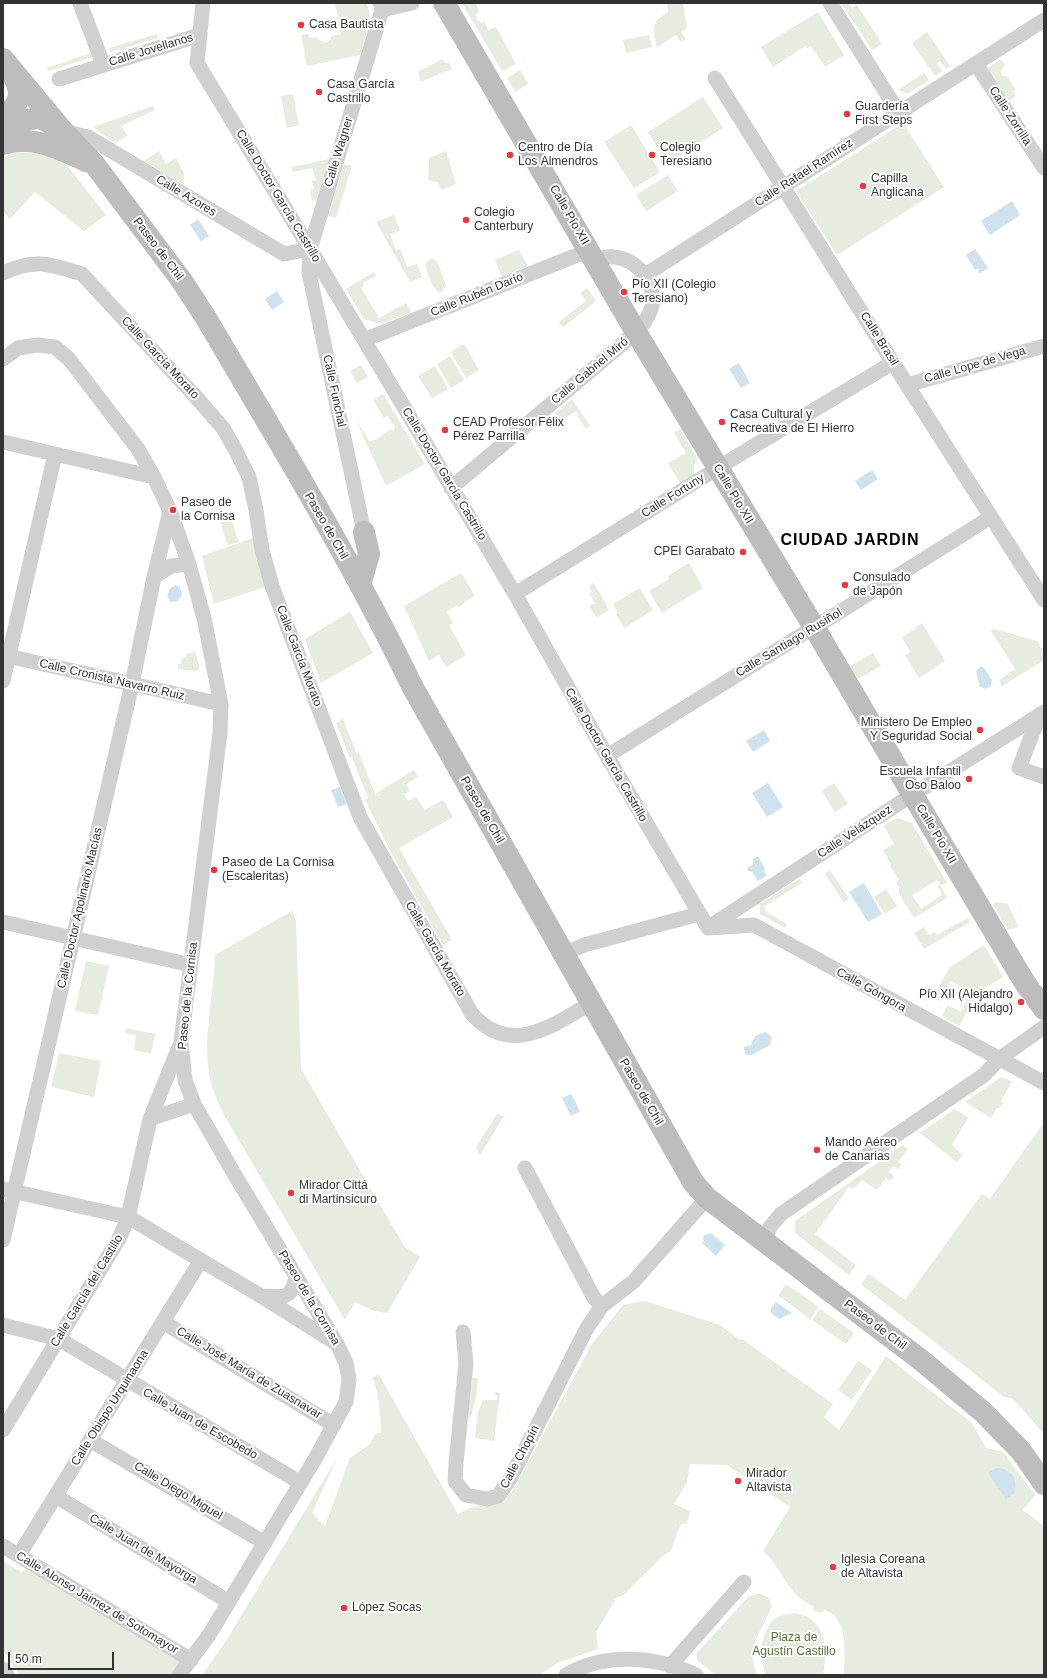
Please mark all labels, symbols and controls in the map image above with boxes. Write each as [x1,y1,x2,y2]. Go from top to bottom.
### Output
place label: Casa Bautista [309,18,384,32]
marker: Casa Bautista [296,20,306,30]
street label: Calle Jovellanos [107,30,195,70]
place label: Casa García Castrillo [327,78,394,106]
street label: Calle Zorrilla [986,84,1034,148]
marker: Casa García Castrillo [314,87,324,97]
place label: Guardería First Steps [855,100,912,128]
marker: Guardería First Steps [842,109,852,119]
street label: Calle Wagner [322,115,356,189]
street label: Calle Doctor García Castrillo [233,127,323,265]
street label: Calle Rafael Ramírez [752,136,856,210]
place label: Centro de Día Los Almendros [518,141,598,169]
place label: Colegio Teresiano [660,141,712,169]
marker: Centro de Día Los Almendros [505,150,515,160]
marker: Colegio Teresiano [647,150,657,160]
street label: Calle Azores [153,172,219,220]
place label: Capilla Anglicana [871,172,924,200]
marker: Capilla Anglicana [858,181,868,191]
street label: Calle Pío XII [546,183,592,247]
place label: Colegio Canterbury [474,206,533,234]
street label: Paseo de Chil [130,215,186,283]
marker: Colegio Canterbury [461,215,471,225]
street label: Calle Rubén Darío [429,270,525,320]
place label: Pío XII (Colegio Teresiano) [632,278,716,306]
marker: Pío XII (Colegio Teresiano) [619,287,629,297]
street label: Calle Brasil [857,309,901,369]
street label: Calle García Morato [118,314,202,402]
street label: Calle Gabriel Miró [549,335,631,407]
street label: Calle Lope de Vega [923,344,1027,386]
street label: Calle Funchal [319,354,349,428]
street label: Calle Doctor García Castrillo [399,405,489,543]
place label: Casa Cultural y Recreativa de El Hierro [730,408,854,436]
place label: CEAD Profesor Félix Pérez Parrilla [453,416,564,444]
marker: Casa Cultural y Recreativa de El Hierro [717,417,727,427]
marker: CEAD Profesor Félix Pérez Parrilla [440,425,450,435]
street label: Calle Pío XII [710,462,756,526]
street label: Calle Fortuny [639,471,707,521]
street label: Paseo de Chil [301,490,351,562]
place label: Paseo de la Cornisa [181,496,235,524]
marker: Paseo de la Cornisa [168,505,178,515]
district label: CIUDAD JARDIN [780,531,920,551]
place label: CPEI Garabato [654,545,735,559]
marker: CPEI Garabato [738,547,748,557]
place label: Consulado de Japón [853,571,910,599]
marker: Consulado de Japón [840,580,850,590]
street label: Calle García Morato [273,603,325,709]
street label: Calle Santiago Rusiñol [733,606,845,680]
street label: Calle Cronista Navarro Ruiz [38,656,186,704]
street label: Calle Doctor García Castrillo [562,686,650,824]
place label: Ministero De Empleo Y Seguridad Social [861,716,972,744]
marker: Ministero De Empleo Y Seguridad Social [975,725,985,735]
place label: Escuela Infantil Oso Baloo [880,765,961,793]
street label: Paseo de Chil [457,774,507,846]
marker: Escuela Infantil Oso Baloo [964,774,974,784]
street label: Calle Pío XII [913,802,959,866]
street label: Calle Velázquez [815,803,895,861]
street label: Calle Doctor Apolinario Macías [54,826,106,990]
place label: Paseo de La Cornisa (Escaleritas) [222,856,334,884]
marker: Paseo de La Cornisa (Escaleritas) [209,865,219,875]
street label: Calle García Morato [402,899,468,999]
street label: Paseo de la Cornisa [175,942,201,1050]
street label: Calle Góngora [834,965,908,1015]
place label: Pío XII (Alejandro Hidalgo) [919,988,1013,1016]
marker: Pío XII (Alejandro Hidalgo) [1016,997,1026,1007]
street label: Paseo de Chil [616,1056,666,1128]
place label: Mando Aéreo de Canarias [825,1136,897,1164]
marker: Mando Aéreo de Canarias [812,1145,822,1155]
place label: Mirador Cittá di Martinsicuro [299,1179,377,1207]
marker: Mirador Cittá di Martinsicuro [286,1188,296,1198]
street label: Calle García del Castillo [48,1232,126,1350]
street label: Paseo de la Cornisa [275,1248,343,1348]
street label: Paseo de Chil [841,1297,909,1353]
street label: Calle José María de Zuasnavar [174,1324,324,1422]
street label: Calle Obispo Urquinaona [68,1347,152,1469]
street label: Calle Juan de Escobedo [140,1385,260,1463]
street label: Calle Chopín [497,1423,543,1491]
street label: Calle Diego Miguel [131,1459,225,1523]
place label: Mirador Altavista [746,1467,791,1495]
marker: Mirador Altavista [733,1476,743,1486]
street label: Calle Juan de Mayorga [86,1511,200,1587]
street label: Calle Alonso Jaimez de Sotomayor [13,1549,181,1657]
place label: Iglesia Coreana de Altavista [841,1553,925,1581]
marker: Iglesia Coreana de Altavista [828,1562,838,1572]
place label: López Socas [352,1601,421,1615]
marker: López Socas [339,1603,349,1613]
park label: Plaza de Agustín Castillo [752,1631,836,1659]
scale bar [10,1644,116,1670]
text: 50 m [15,1652,42,1666]

